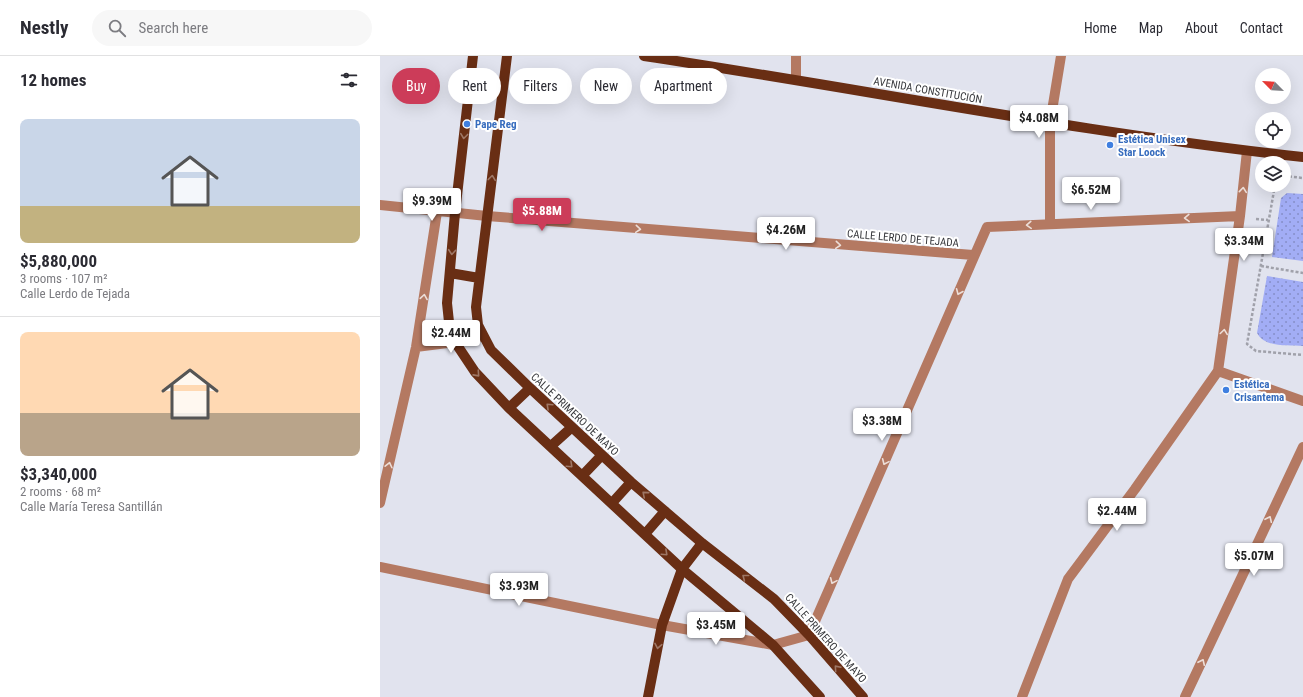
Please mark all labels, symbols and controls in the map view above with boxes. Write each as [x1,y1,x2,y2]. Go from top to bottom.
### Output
search box [92,10,372,46]
text: Nestly [20,16,68,39]
icon: search [106,17,128,39]
text: Search here [138,19,208,37]
text: Home [1084,20,1117,36]
text: Map [1139,20,1163,36]
text: About [1185,20,1218,36]
text: Contact [1240,20,1283,36]
chip: Buy [392,68,440,104]
chip: Rent [448,68,501,104]
chip: Filters [509,68,572,104]
chip: New [580,68,632,104]
chip: Apartment [640,68,727,104]
north arrow [1255,68,1291,104]
map controls [1255,68,1291,192]
icon: filters [338,69,360,91]
text: 12 homes [20,70,86,90]
street label: AVENIDA CONSTITUCIÓN [873,75,983,106]
pin: $4.08M [1006,105,1072,139]
text: $4.08M [1019,110,1059,125]
button: locate [1255,112,1291,148]
place label: Pape Reg [475,118,517,131]
marker: Pape Reg [462,119,472,129]
one-way arrow [460,133,469,140]
place label: Estética Unisex Star Loock [1118,133,1186,159]
marker: Estética Unisex Star Loock [1105,140,1115,150]
icon: home [154,145,226,217]
button: layers [1255,156,1291,192]
one-way arrow [487,175,496,181]
pin: $6.52M [1058,177,1124,211]
text: $6.52M [1071,182,1111,197]
one-way arrow [1238,187,1247,193]
pin: $9.39M [399,188,465,222]
text: $9.39M [412,193,452,208]
pin: $5.88M [509,198,575,232]
text: $5.88M [522,203,562,218]
one-way arrow [1184,214,1190,222]
pin: $4.26M [753,217,819,251]
one-way arrow [1026,221,1032,229]
text: $4.26M [766,222,806,237]
one-way arrow [635,224,641,233]
street label: CALLE LERDO DE TEJADA [846,227,960,250]
pin: $3.34M [1211,228,1277,262]
text: $3.34M [1224,233,1264,248]
one-way arrow [835,240,841,249]
one-way arrow [447,249,456,255]
text: $5,880,000 [20,251,97,271]
text: 3 rooms · 107 m² [20,271,107,286]
text: Calle Lerdo de Tejada [20,286,130,301]
one-way arrow [956,288,964,295]
one-way arrow [419,293,427,300]
pin: $2.44M [418,320,484,354]
text: $2.44M [431,325,471,340]
one-way arrow [1219,329,1228,335]
icon: home [154,358,226,430]
one-way arrow [472,370,479,377]
street label: CALLE PRIMERO DE MAYO [528,370,621,458]
place label: Estética Crisantema [1234,378,1284,404]
marker: Estética Crisantema [1221,385,1231,395]
one-way arrow [546,404,554,411]
pin: $3.38M [849,408,915,442]
text: $3.38M [862,413,902,428]
one-way arrow [882,458,890,466]
one-way arrow [565,460,573,467]
one-way arrow [384,462,392,468]
text: $3,340,000 [20,464,97,484]
text: 2 rooms · 68 m² [20,484,101,499]
one-way arrow [642,491,650,498]
pin: $2.44M [1084,498,1150,532]
text: Calle María Teresa Santillán [20,499,163,514]
text: $2.44M [1097,503,1137,518]
one-way arrow [1264,516,1272,523]
pin: $5.07M [1221,543,1287,577]
one-way arrow [661,548,668,555]
text: $5.07M [1234,548,1274,563]
pin: $3.93M [486,573,552,607]
one-way arrow [743,574,750,581]
text: $3.93M [499,578,539,593]
one-way arrow [829,578,837,585]
street label: CALLE PRIMERO DE MAYO [782,591,869,685]
pin: $3.45M [683,612,749,646]
text: $3.45M [696,617,736,632]
one-way arrow [654,643,663,649]
one-way arrow [1197,658,1205,666]
one-way arrow [835,665,842,672]

